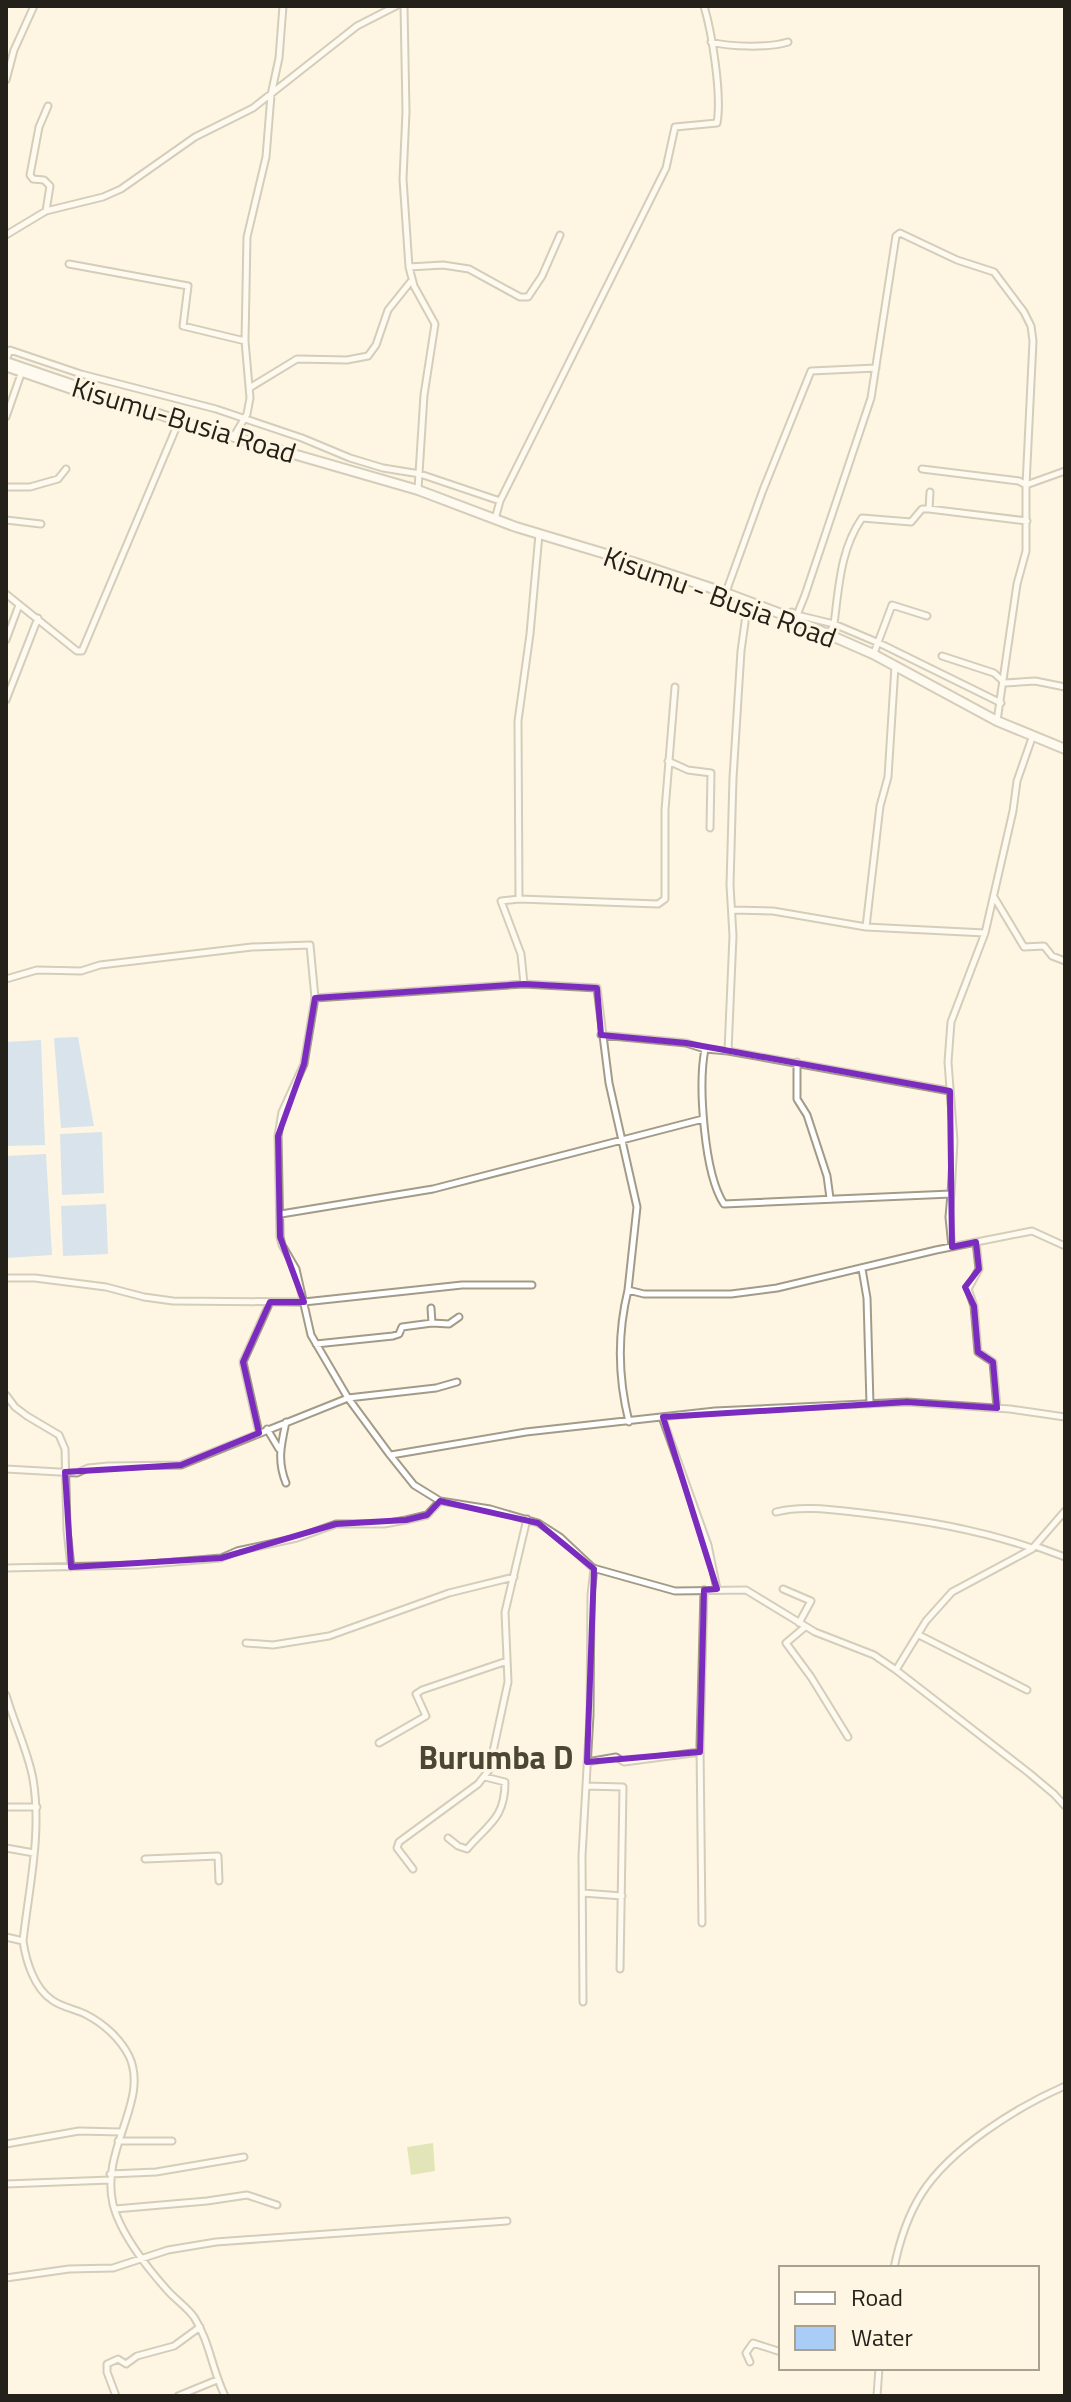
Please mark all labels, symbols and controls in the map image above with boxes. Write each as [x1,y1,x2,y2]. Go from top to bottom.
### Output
street label: Kisumu-Busia Road [67,365,302,474]
street label: Kisumu - Busia Road [598,534,843,659]
district label: Burumba D [419,1733,573,1781]
legend [779,2266,1039,2370]
text: Road [851,2279,903,2315]
text: Water [851,2319,913,2355]

